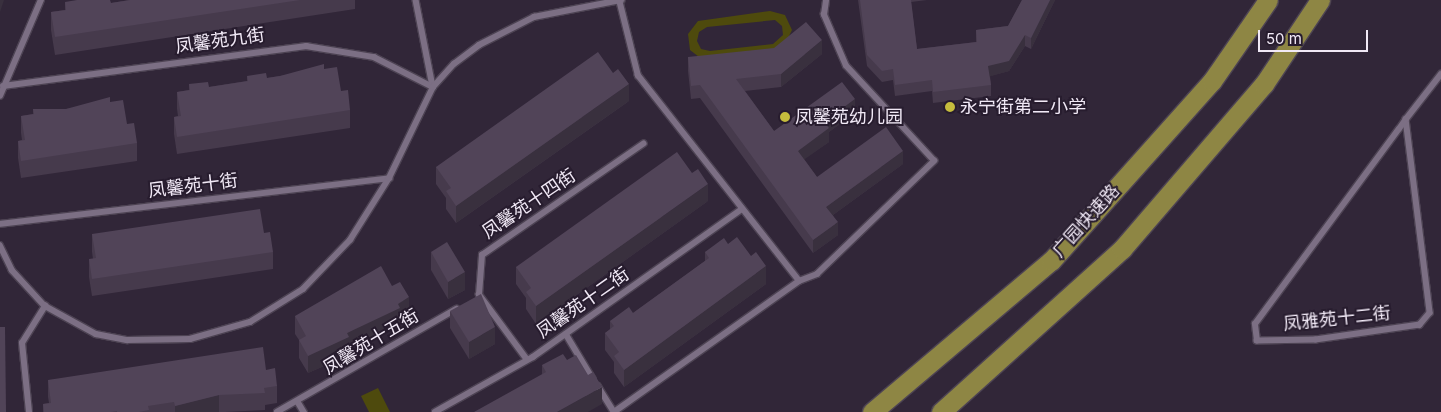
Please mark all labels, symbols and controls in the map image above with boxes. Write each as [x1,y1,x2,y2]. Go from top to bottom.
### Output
scale bar [1261,20,1371,52]
street label: 凤馨苑九街 [174,24,266,58]
text: 50 m [1266,29,1302,48]
place label: 永宁街第二小学 [960,96,1086,118]
marker: 永宁街第二小学 [944,101,956,113]
place label: 凤馨苑幼儿园 [795,106,903,128]
marker: 凤馨苑幼儿园 [779,111,791,123]
street label: 凤馨苑十四街 [478,165,580,243]
street label: 凤馨苑十街 [147,170,239,202]
street label: 广园快速路 [1048,180,1124,262]
street label: 凤馨苑十二街 [533,263,633,343]
street label: 凤雅苑十二街 [1282,303,1392,335]
street label: 凤馨苑十五街 [319,305,423,379]

